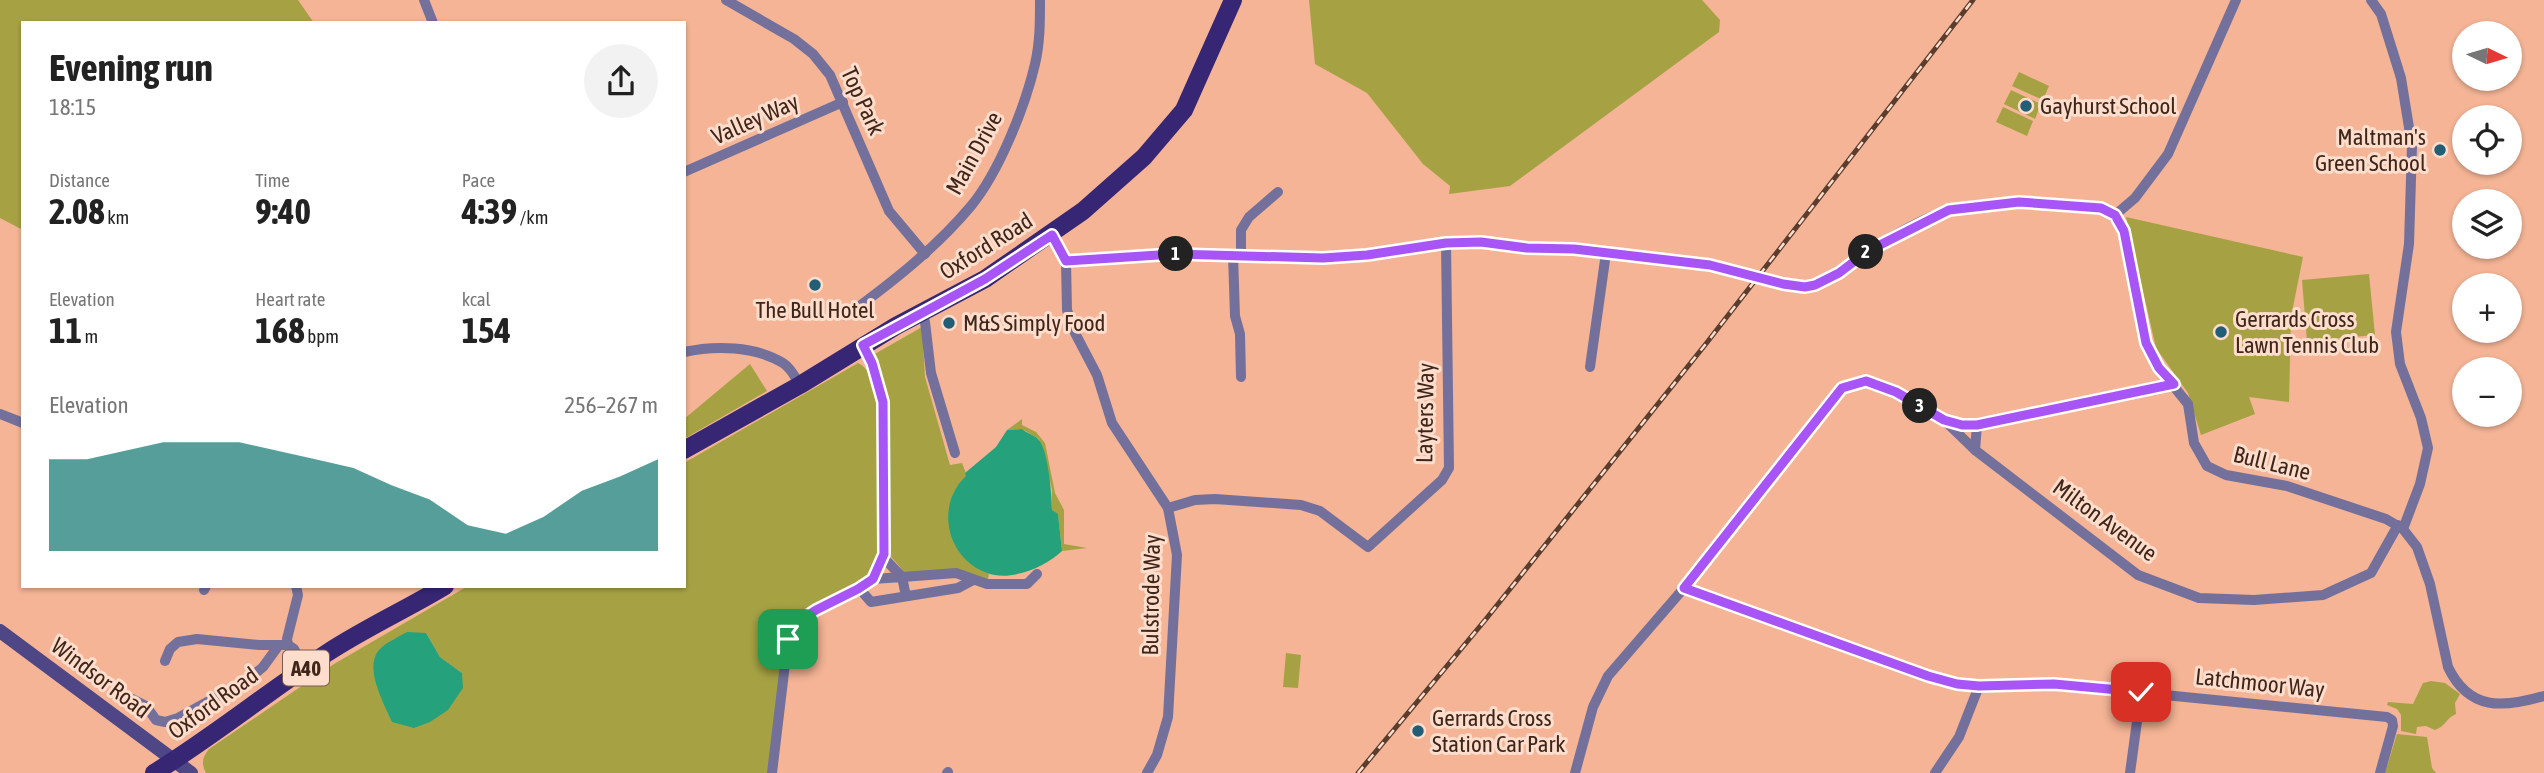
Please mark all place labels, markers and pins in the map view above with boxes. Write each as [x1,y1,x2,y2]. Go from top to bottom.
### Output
place label: Gayhurst School [2040,93,2176,119]
marker: Gayhurst School [2018,98,2034,114]
place label: Maltman's Green School [2315,124,2426,176]
marker: Maltman's Green School [2432,142,2448,158]
pin: 2 [1848,234,1884,270]
pin: 1 [1158,236,1194,272]
marker: The Bull Hotel [807,277,823,293]
place label: The Bull Hotel [756,297,874,323]
place label: Gerrards Cross Lawn Tennis Club [2235,306,2379,358]
place label: M&S Simply Food [963,310,1105,336]
marker: M&S Simply Food [941,315,957,331]
marker: Gerrards Cross Lawn Tennis Club [2213,324,2229,340]
pin: 3 [1902,388,1938,424]
pin [758,609,818,669]
pin [2111,662,2171,722]
place label: Gerrards Cross Station Car Park [1432,705,1565,757]
marker: Gerrards Cross Station Car Park [1410,723,1426,739]

